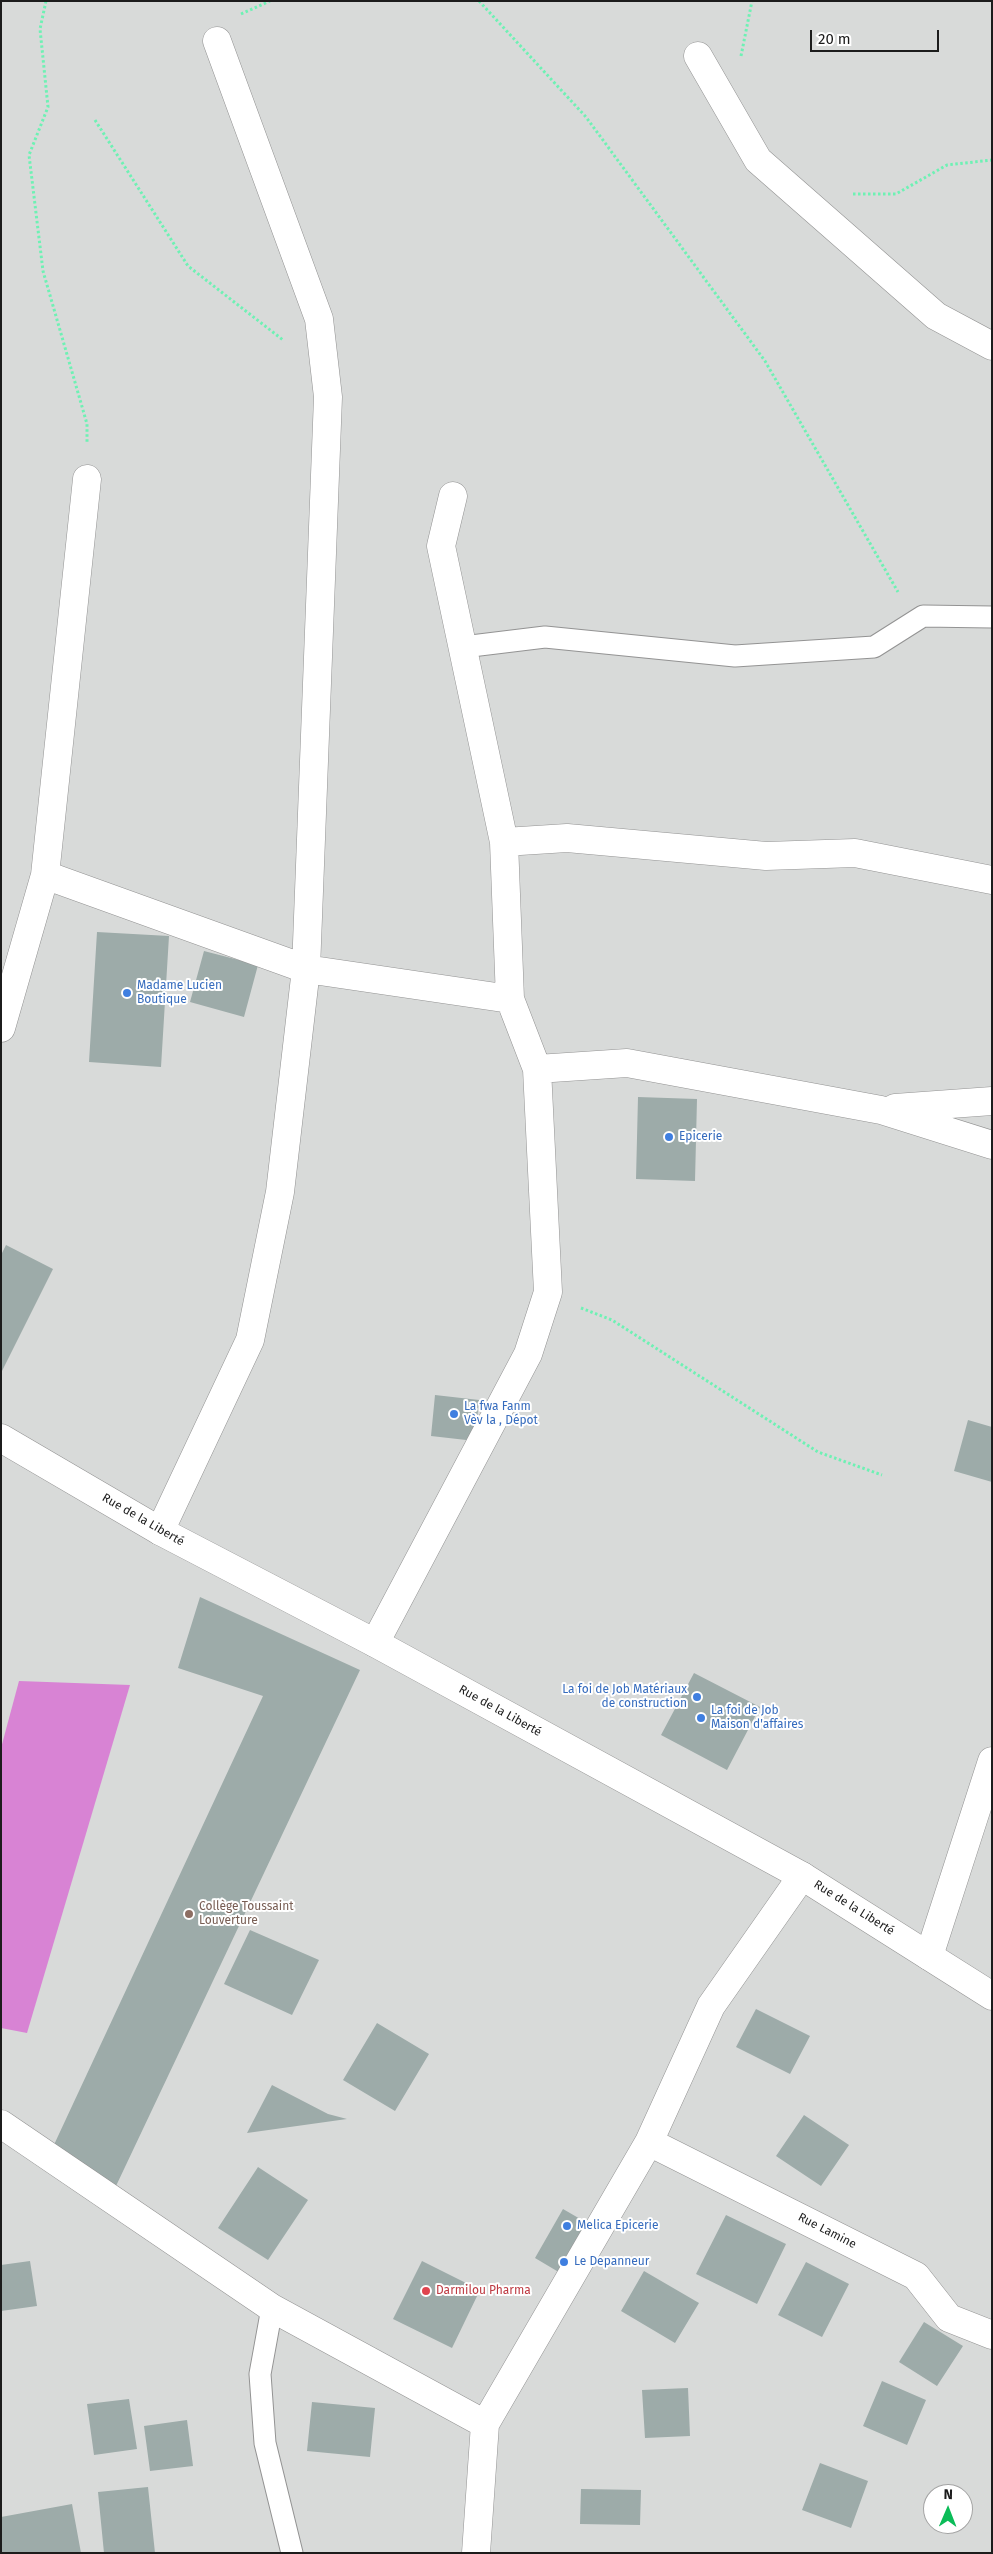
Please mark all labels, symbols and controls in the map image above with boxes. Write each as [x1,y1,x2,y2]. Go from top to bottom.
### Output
scale bar [813,20,942,52]
text: 20 m [818,30,851,48]
place label: Madame Lucien Boutique [137,979,222,1007]
marker: Madame Lucien Boutique [121,987,133,999]
place label: Epicerie [679,1130,722,1144]
marker: Epicerie [663,1131,675,1143]
place label: La fwa Fanm Vèv la , Dépot [464,1400,538,1428]
marker: La fwa Fanm Vèv la , Dépot [448,1408,460,1420]
street label: Rue de la Liberté [99,1491,187,1549]
street label: Rue de la Liberté [456,1682,544,1740]
place label: La foi de Job Matériaux de construction [562,1683,687,1711]
marker: La foi de Job Matériaux de construction [691,1691,703,1703]
place label: La foi de Job Maison d'affaires [711,1704,803,1732]
marker: La foi de Job Maison d'affaires [695,1712,707,1724]
street label: Rue de la Liberté [811,1877,897,1939]
place label: Collège Toussaint Louverture [199,1900,294,1928]
marker: Collège Toussaint Louverture [183,1908,195,1920]
street label: Rue Lamine [795,2210,859,2252]
place label: Melica Epicerie [577,2219,659,2233]
marker: Melica Epicerie [561,2220,573,2232]
place label: Le Depanneur [574,2255,649,2269]
marker: Le Depanneur [558,2256,570,2268]
place label: Darmilou Pharma [436,2284,531,2298]
marker: Darmilou Pharma [420,2285,432,2297]
north arrow [923,2484,973,2534]
text: N [943,2486,953,2503]

